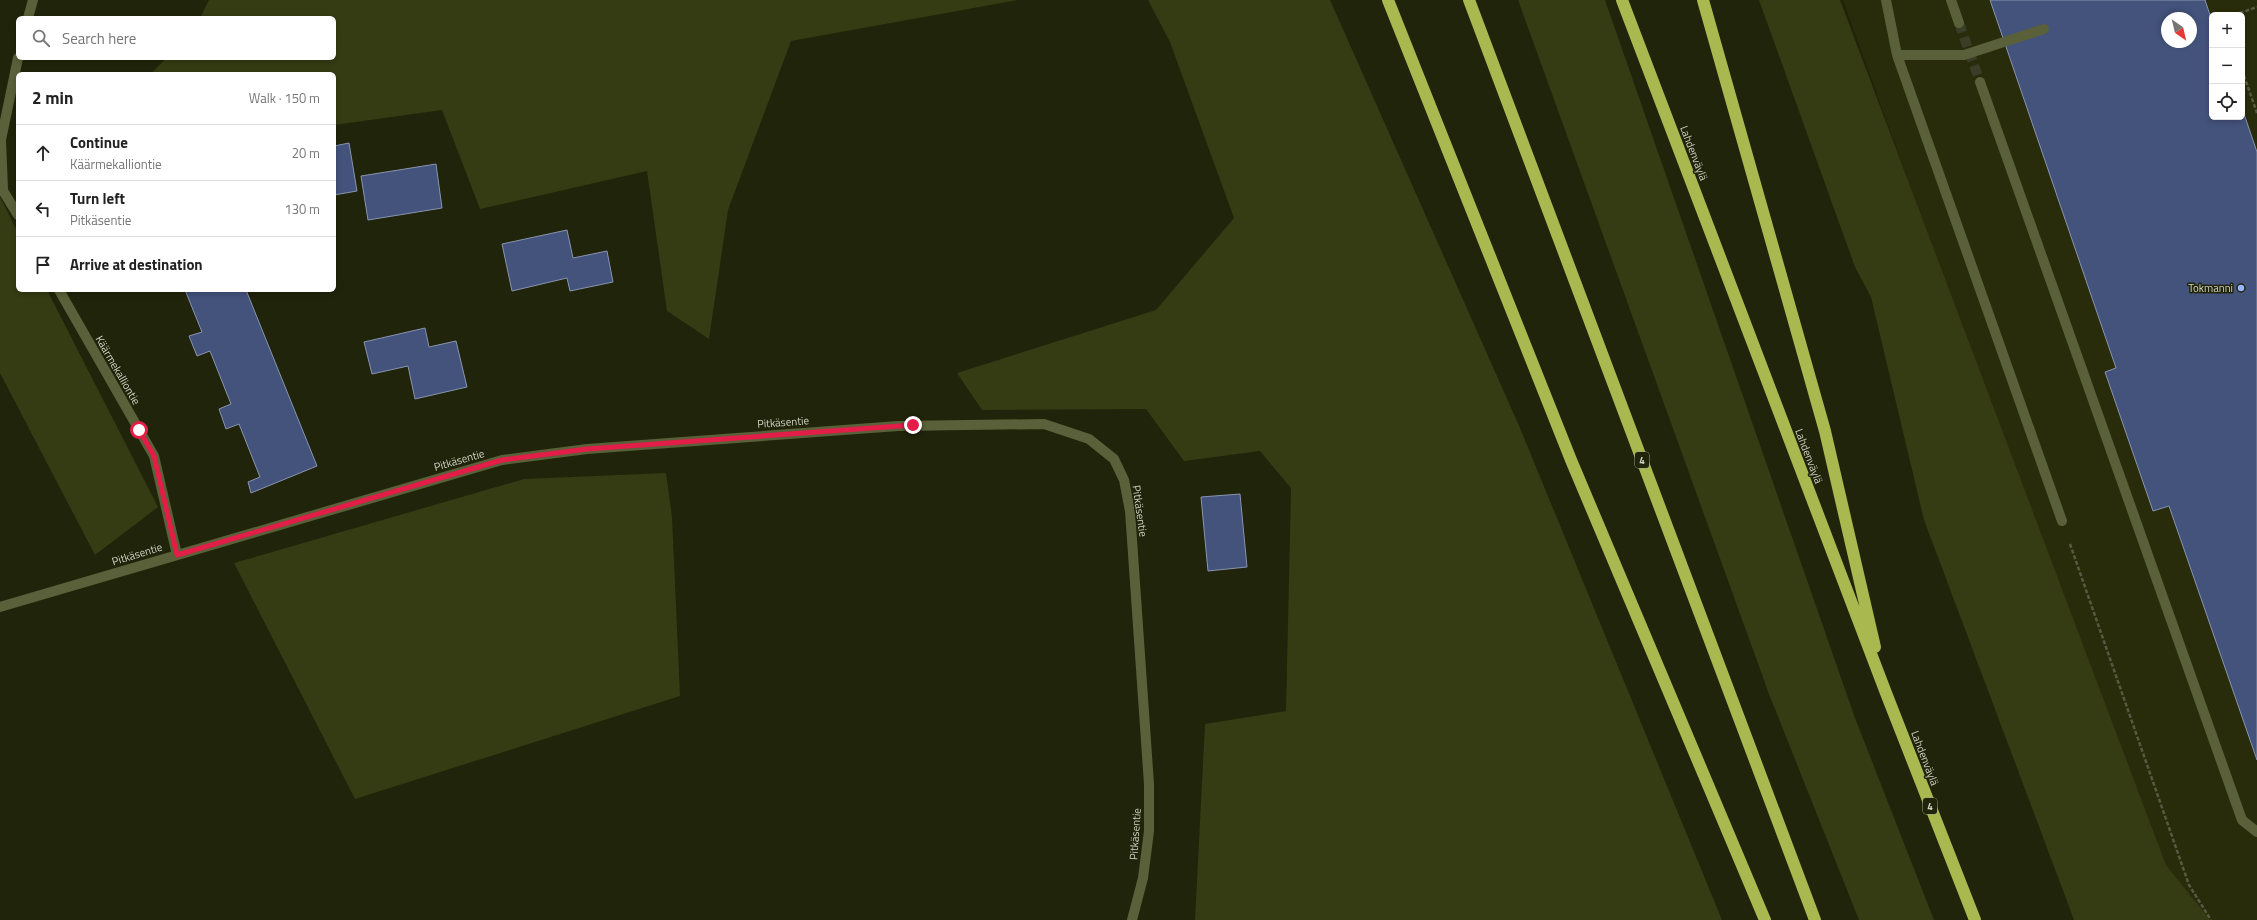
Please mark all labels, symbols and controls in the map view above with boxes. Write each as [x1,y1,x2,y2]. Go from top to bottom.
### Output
north arrow [2161,12,2197,48]
map controls [2209,12,2245,120]
button: + [2209,12,2245,48]
search box [16,16,336,60]
icon: search [30,27,52,49]
text: Search here [62,27,136,50]
button: − [2209,48,2245,84]
button: locate [2209,84,2245,120]
text: 2 min [32,85,73,111]
text: Walk · 150 m [249,88,320,108]
street label: Lahdenväylä [1676,123,1712,183]
text: Continue [70,131,128,154]
icon: ahead [32,142,54,164]
text: 20 m [292,143,320,163]
text: Käärmekalliontie [70,154,162,174]
text: Turn left [70,187,125,210]
icon: left [32,198,54,220]
text: 130 m [284,199,320,219]
text: Pitkäsentie [70,210,131,230]
text: Arrive at destination [70,253,203,276]
icon: arrive [32,254,54,276]
place label: Tokmanni [2188,280,2233,296]
marker: Tokmanni [2236,283,2246,293]
street label: Käärmekalliontie [92,332,145,408]
street label: Pitkäsentie [757,412,810,432]
route end [904,416,922,434]
route start [130,421,148,439]
street label: Lahdenväylä [1791,426,1827,486]
street label: Pitkäsentie [432,445,487,475]
road number: 4 [1635,452,1649,468]
street label: Pitkäsentie [1128,484,1152,538]
street label: Pitkäsentie [110,539,165,569]
street label: Lahdenväylä [1907,728,1943,788]
road number: 4 [1923,798,1937,814]
street label: Pitkäsentie [1125,807,1145,860]

